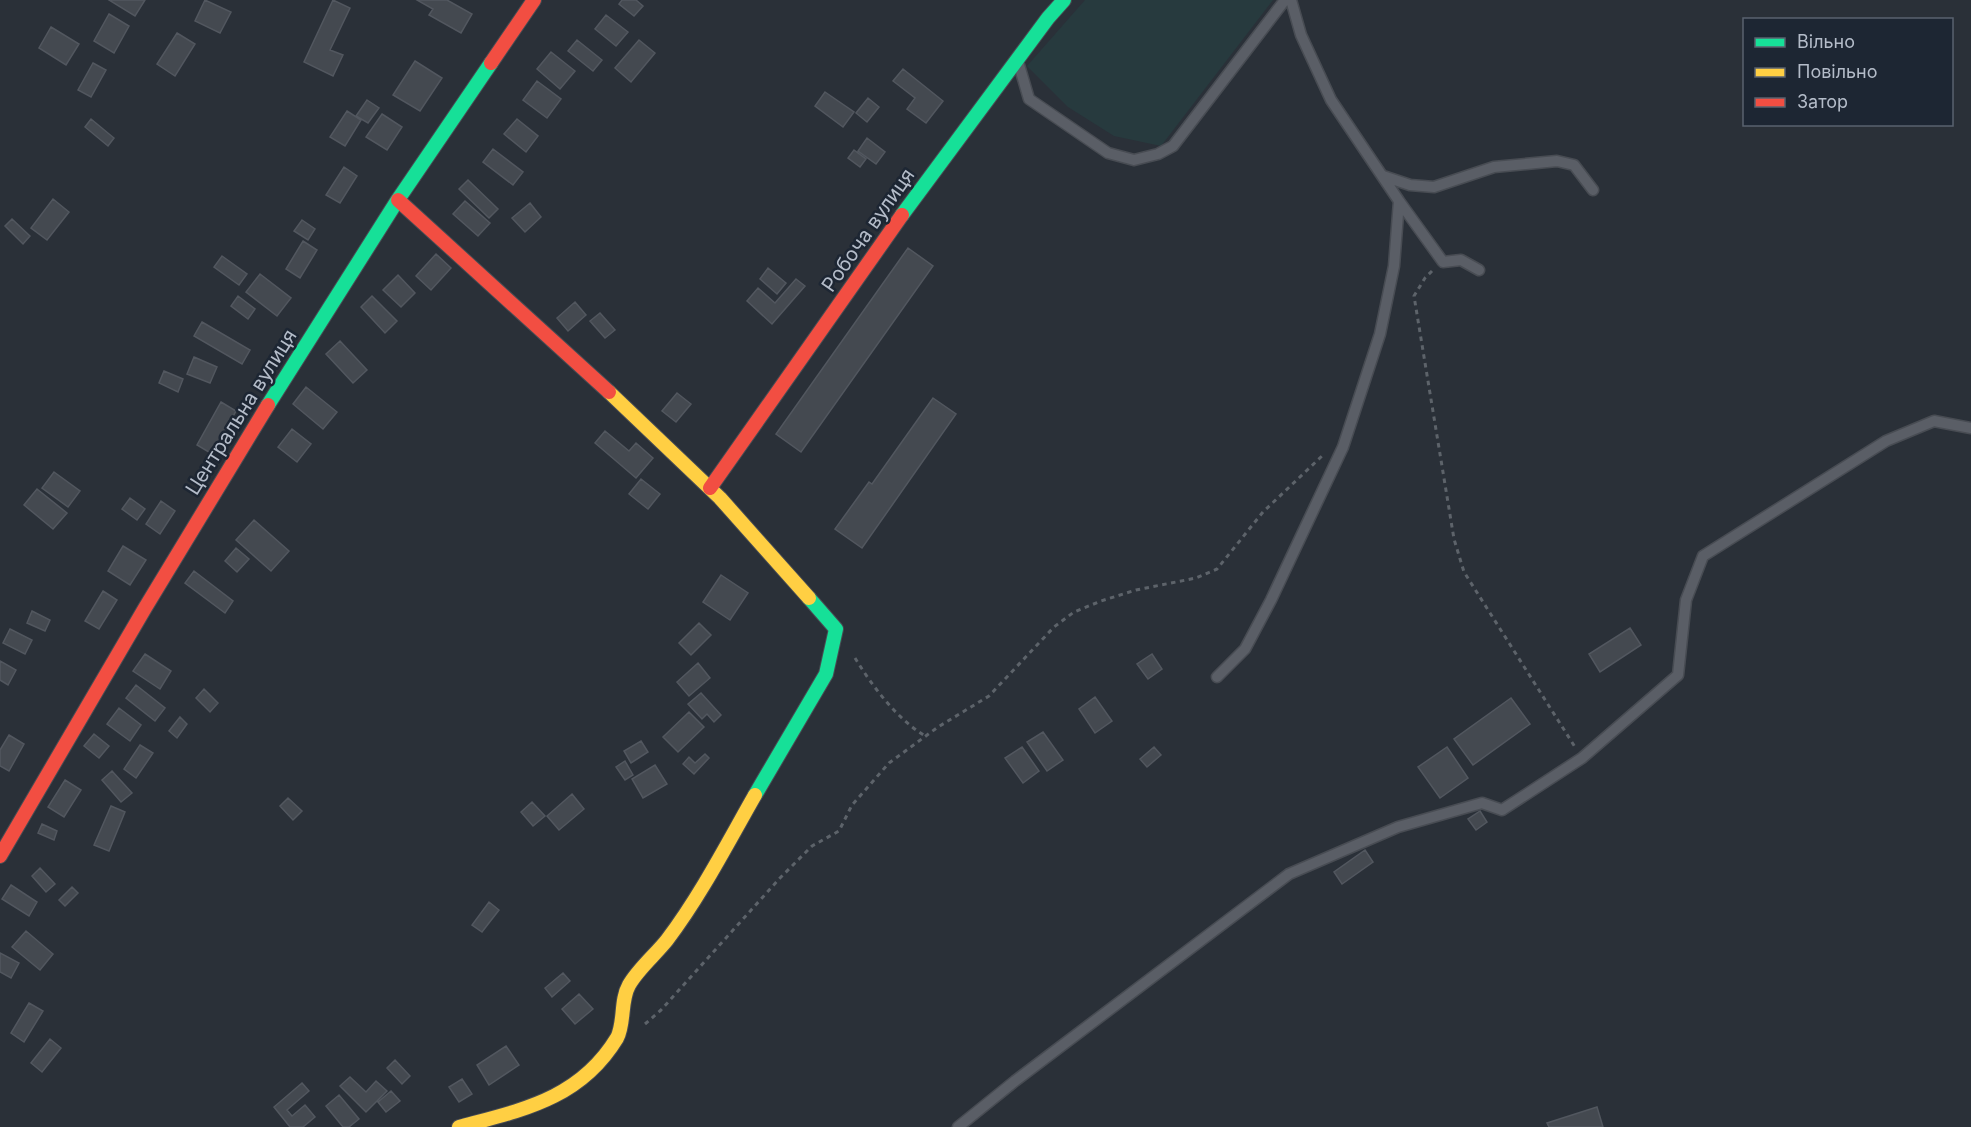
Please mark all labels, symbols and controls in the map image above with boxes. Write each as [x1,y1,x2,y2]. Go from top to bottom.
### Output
legend [1743,18,1953,126]
text: Вільно [1797,31,1855,52]
text: Повільно [1797,61,1878,82]
text: Затор [1797,91,1848,112]
street label: Робоча вулиця [817,164,919,296]
street label: Центральна вулиця [180,325,302,499]

